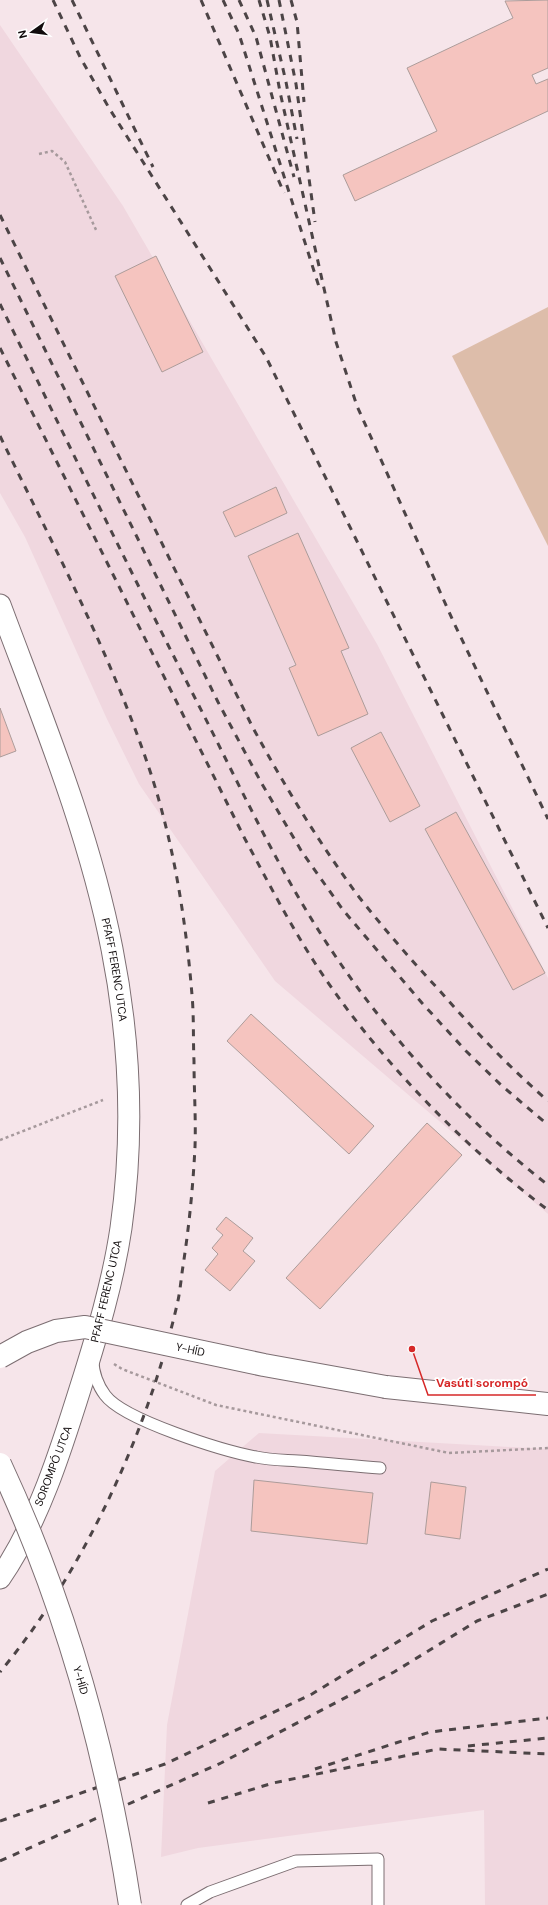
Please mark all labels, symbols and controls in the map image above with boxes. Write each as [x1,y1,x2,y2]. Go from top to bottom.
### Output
north arrow [12,12,52,52]
text: N [15,29,30,40]
street label: PFAFF FERENC UTCA [99,916,130,1022]
street label: PFAFF FERENC UTCA [87,1238,125,1344]
street label: Y-HÍD [175,1339,207,1359]
callout: Vasúti sorompó [428,1371,536,1395]
text: Vasúti sorompó [436,1375,528,1391]
street label: SOROMPÓ UTCA [31,1424,75,1508]
street label: Y-HÍD [70,1664,92,1697]

